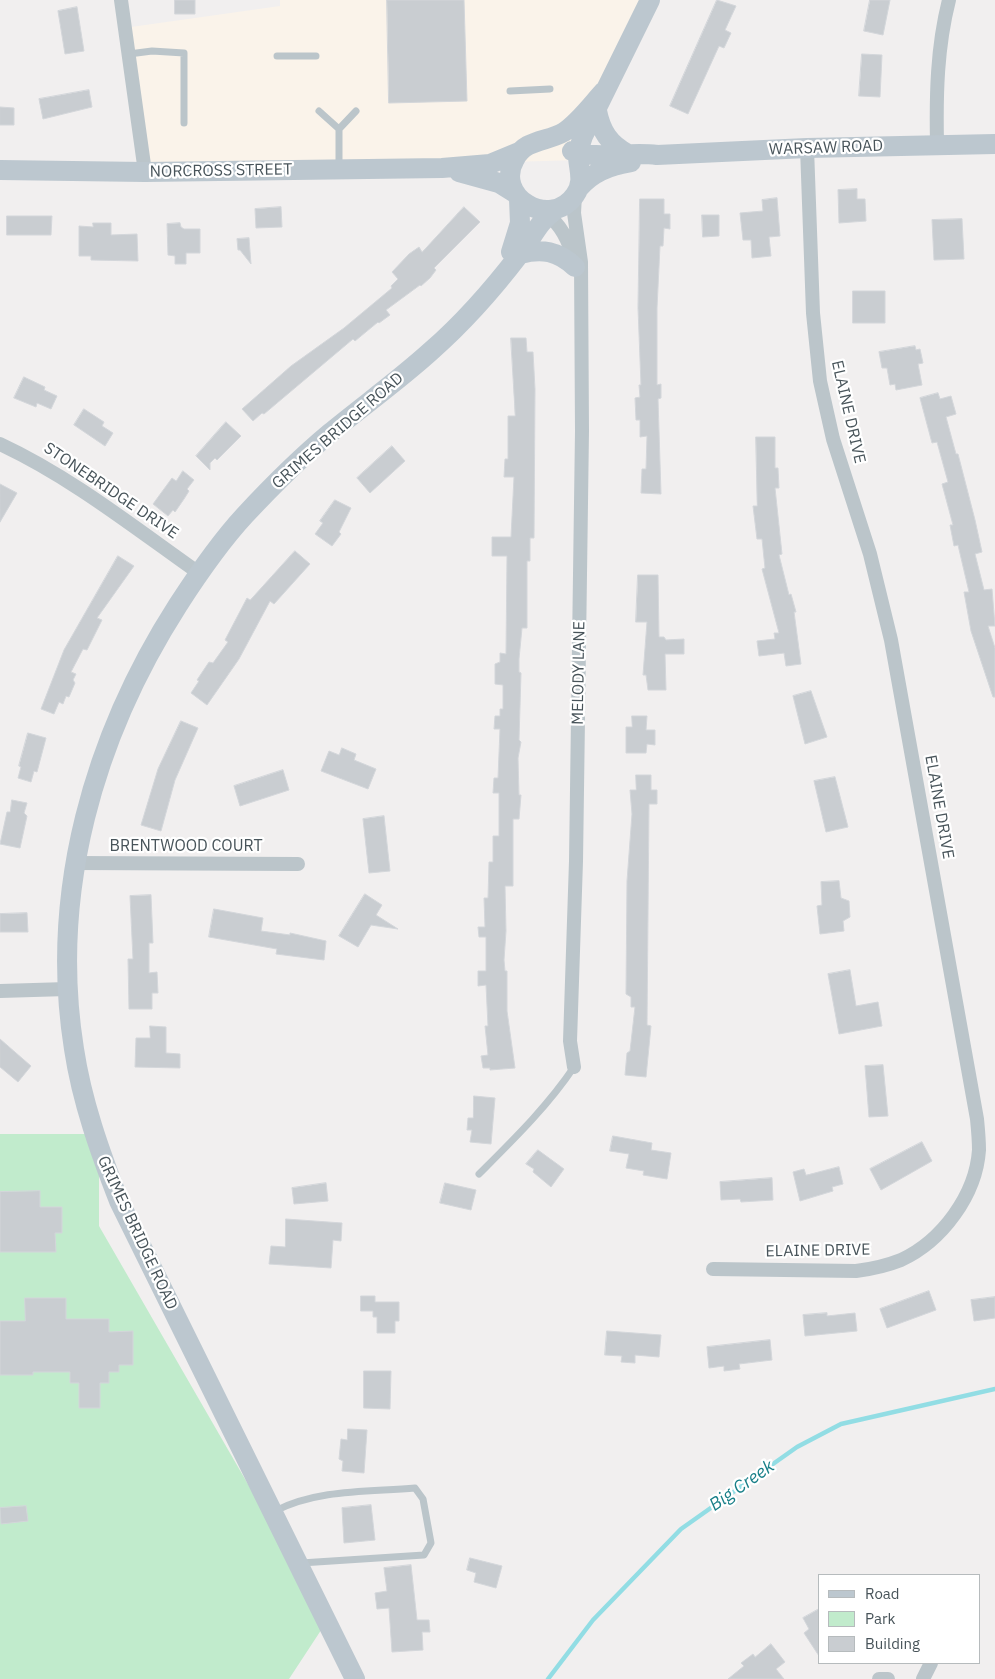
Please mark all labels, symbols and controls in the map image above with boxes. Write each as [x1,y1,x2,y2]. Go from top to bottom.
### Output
street label: WARSAW ROAD [769,136,883,160]
street label: NORCROSS STREET [150,160,292,182]
street label: ELAINE DRIVE [827,359,869,465]
street label: GRIMES BRIDGE ROAD [269,369,407,493]
street label: STONEBRIDGE DRIVE [40,439,182,543]
street label: MELODY LANE [568,621,590,725]
street label: ELAINE DRIVE [920,754,958,860]
street label: BRENTWOOD COURT [109,836,263,856]
street label: GRIMES BRIDGE ROAD [93,1153,181,1313]
street label: ELAINE DRIVE [765,1240,871,1262]
water label: Big Creek [705,1456,779,1516]
legend [818,1574,980,1664]
text: Road [865,1584,900,1603]
text: Park [865,1609,895,1628]
text: Building [865,1634,920,1653]

